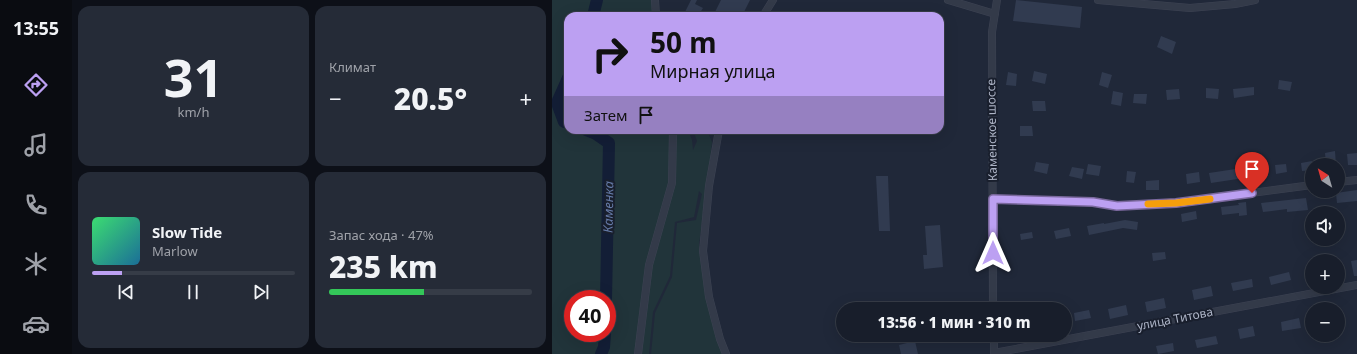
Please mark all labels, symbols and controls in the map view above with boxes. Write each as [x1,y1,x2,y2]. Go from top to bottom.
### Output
text: 13:55 [13,16,59,40]
text: 50 m [650,23,717,61]
icon: right [584,28,636,80]
text: 31 [164,41,223,112]
text: Климат [329,58,376,76]
text: Мирная улица [650,59,776,83]
icon: directions [22,71,50,99]
text: 20.5° [394,78,467,119]
street label: Каменское шоссе [982,78,1001,181]
text: − [329,83,342,113]
text: + [519,83,532,113]
text: km/h [178,103,209,121]
icon: arrive [635,104,657,126]
text: Затем [584,105,627,125]
icon: music [22,131,50,159]
pin [1235,152,1269,193]
icon: arrive [1241,158,1263,180]
north arrow [1305,158,1345,198]
map controls [1305,158,1345,342]
water label: Каменка [599,180,617,233]
icon: phone [22,191,50,219]
button: sound [1305,206,1345,246]
text: Slow Tide [152,222,222,242]
text: Запас хода · 47% [329,226,434,244]
position arrow [972,232,1014,274]
text: Marlow [152,242,198,260]
text: 235 km [329,246,438,287]
icon: climate [22,250,50,278]
button: + [1305,254,1345,294]
icon: previous [115,281,137,303]
icon: pause [182,281,204,303]
icon: next [250,281,272,303]
speed limit sign: 40 [564,290,616,342]
button: − [1305,302,1345,342]
street label: улица Титова [1136,303,1214,334]
icon: car [22,310,50,338]
text: 13:56 · 1 мин · 310 m [877,312,1031,332]

